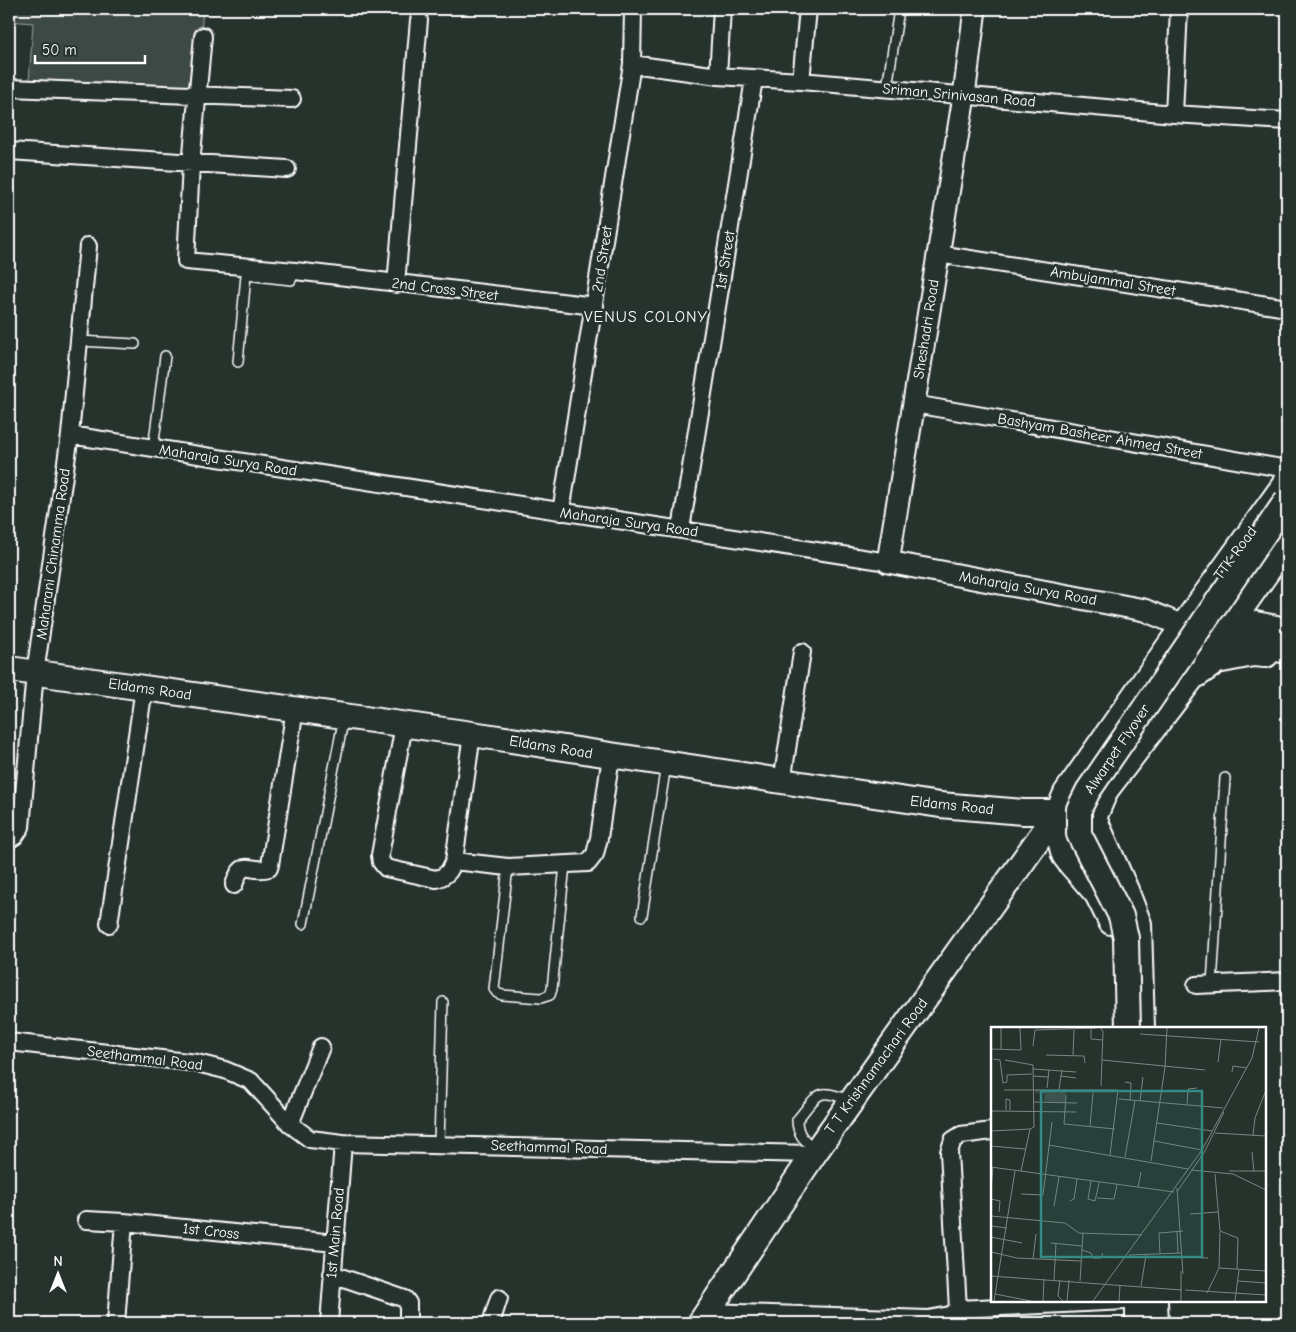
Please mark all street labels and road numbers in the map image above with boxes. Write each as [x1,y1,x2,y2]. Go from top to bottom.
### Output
street label: Sriman Srinivasan Road [882,79,1036,111]
street label: 2nd Street [588,224,616,293]
street label: 1st Street [711,229,739,291]
street label: Ambujammal Street [1049,262,1178,300]
street label: 2nd Cross Street [391,274,500,305]
street label: Sheshadri Road [909,278,943,380]
street label: Bashyam Basheer Ahmed Street [996,409,1204,463]
street label: Maharaja Surya Road [158,440,298,480]
street label: Maharani Chinamma Road [32,467,74,641]
street label: Maharaja Surya Road [559,503,699,541]
street label: TTK Road [1210,523,1260,583]
street label: Maharaja Surya Road [958,567,1098,609]
street label: Eldams Road [107,674,193,704]
street label: Alwarpet Flyover [1080,700,1154,797]
street label: Eldams Road [508,732,594,762]
street label: Eldams Road [909,792,995,818]
street label: T T Krishnamachari Road [821,995,931,1137]
street label: Seethammal Road [86,1042,204,1074]
street label: Seethammal Road [490,1136,608,1158]
street label: 1st Main Road [322,1187,348,1279]
street label: 1st Cross [182,1219,240,1243]

